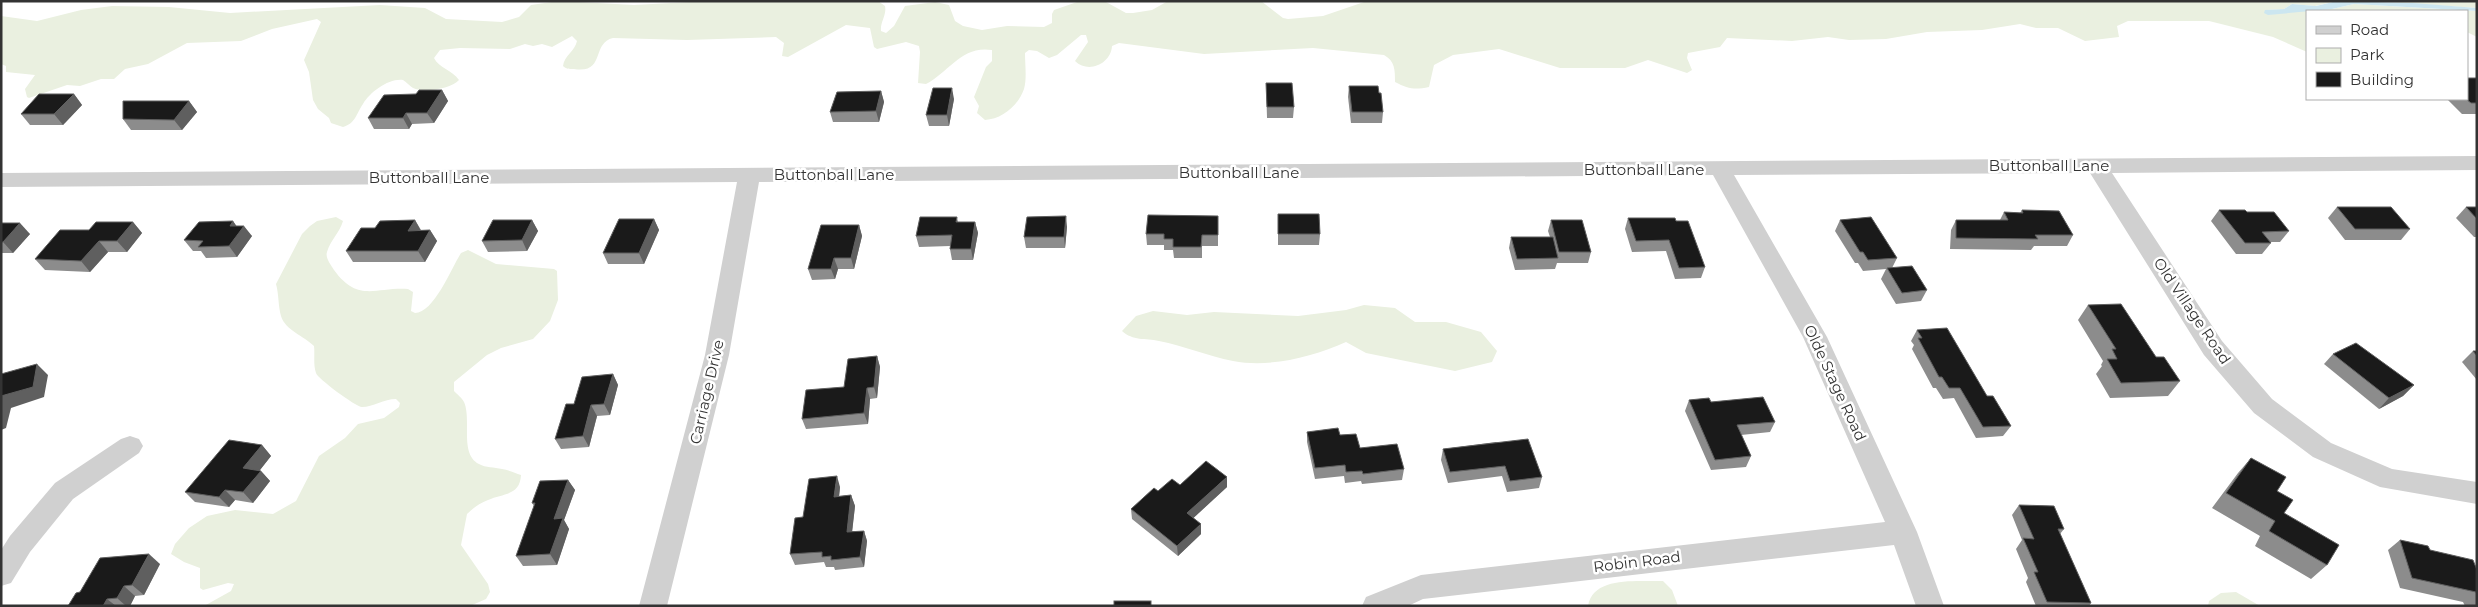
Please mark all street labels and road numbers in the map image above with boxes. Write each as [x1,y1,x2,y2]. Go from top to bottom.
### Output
street label: Buttonball Lane [1989,156,2109,175]
street label: Buttonball Lane [1584,160,1704,179]
street label: Buttonball Lane [1179,163,1299,182]
street label: Buttonball Lane [774,165,894,184]
street label: Buttonball Lane [369,168,489,187]
street label: Old Village Road [2150,254,2235,368]
street label: Olde Stage Road [1800,322,1871,444]
street label: Carriage Drive [685,338,728,446]
street label: Robin Road [1592,547,1682,576]

